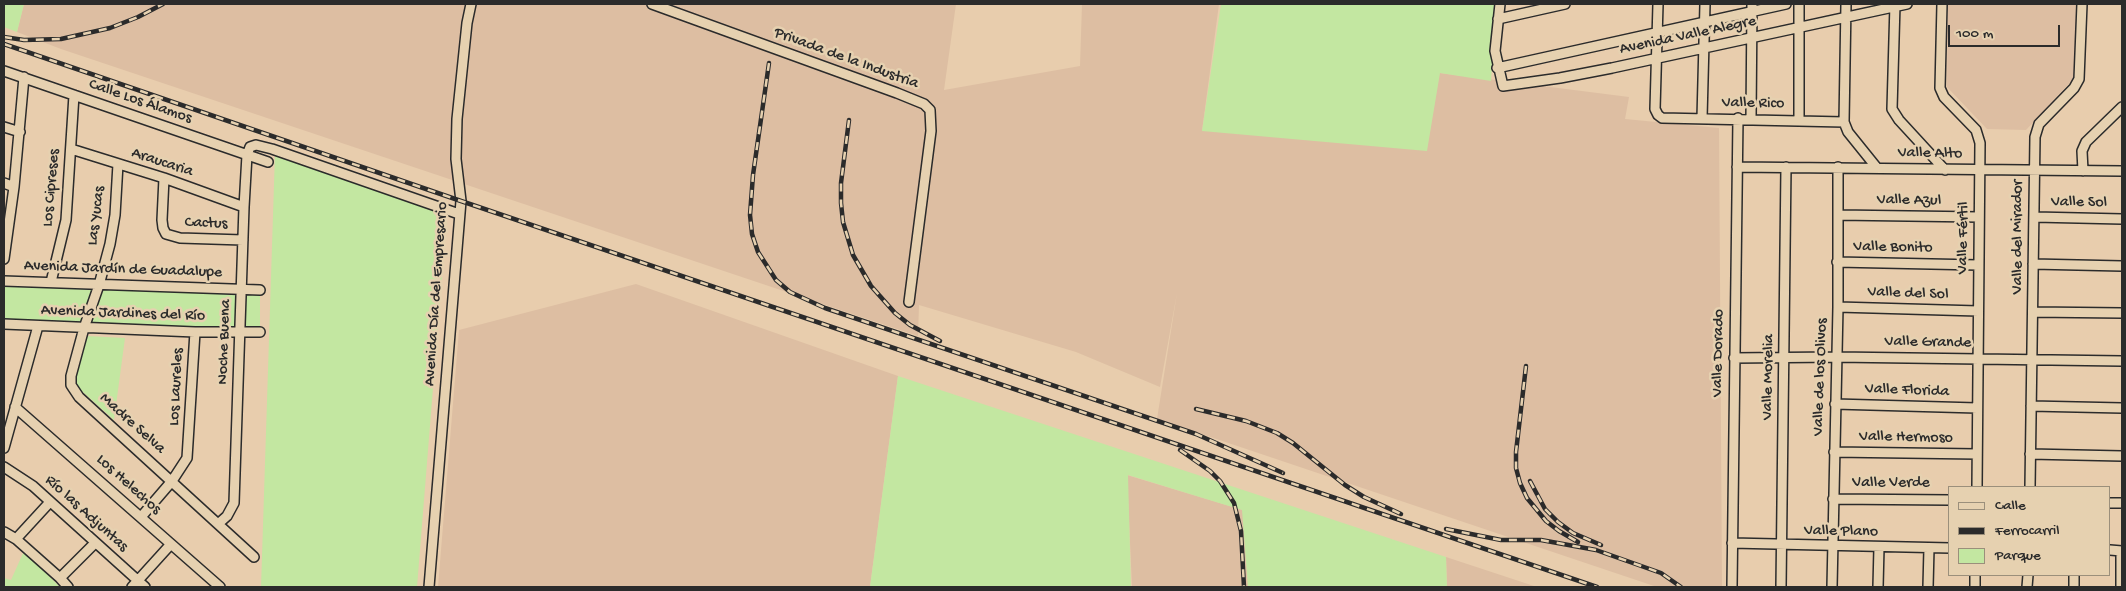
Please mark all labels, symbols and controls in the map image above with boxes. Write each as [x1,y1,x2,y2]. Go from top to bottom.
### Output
street label: Avenida Valle Alegre [1618,12,1758,60]
scale bar [1951,15,2064,47]
street label: Privada de la Industria [771,24,921,94]
text: 100 m [1956,25,1993,43]
street label: Calle Los Álamos [86,75,194,129]
street label: Valle Rico [1722,94,1784,114]
street label: Araucaria [129,144,195,182]
street label: Valle Alto [1898,144,1962,164]
street label: Los Cipreses [39,148,65,228]
street label: Valle del Mirador [2009,180,2029,294]
street label: Las Yucas [84,185,110,247]
street label: Valle Azul [1877,191,1941,211]
street label: Valle Sol [2051,193,2107,213]
street label: Avenida Día del Empresario [421,201,453,387]
street label: Valle Fértil [1954,202,1974,274]
street label: Cactus [184,214,228,234]
street label: Valle Bonito [1853,238,1933,258]
street label: Avenida Jardín de Guadalupe [23,257,223,283]
street label: Valle del Sol [1867,283,1949,305]
street label: Noche Buena [214,299,236,385]
street label: Avenida Jardines del Río [41,302,205,326]
street label: Valle Dorado [1709,309,1729,397]
street label: Valle de los Olivos [1809,318,1833,436]
street label: Valle Grande [1884,333,1972,353]
street label: Valle Morelia [1759,334,1779,420]
street label: Los Laureles [165,348,189,426]
street label: Valle Florida [1865,380,1949,402]
street label: Madre Selva [95,389,169,459]
street label: Valle Hermoso [1859,428,1953,448]
street label: Los Helechos [91,451,165,519]
street label: Río las Adjuntas [40,471,132,557]
street label: Valle Verde [1852,474,1930,494]
legend [1948,486,2111,576]
text: Calle [1995,497,2026,515]
street label: Valle Plano [1804,522,1878,542]
text: Ferrocarril [1995,522,2059,540]
text: Parque [1995,547,2041,565]

